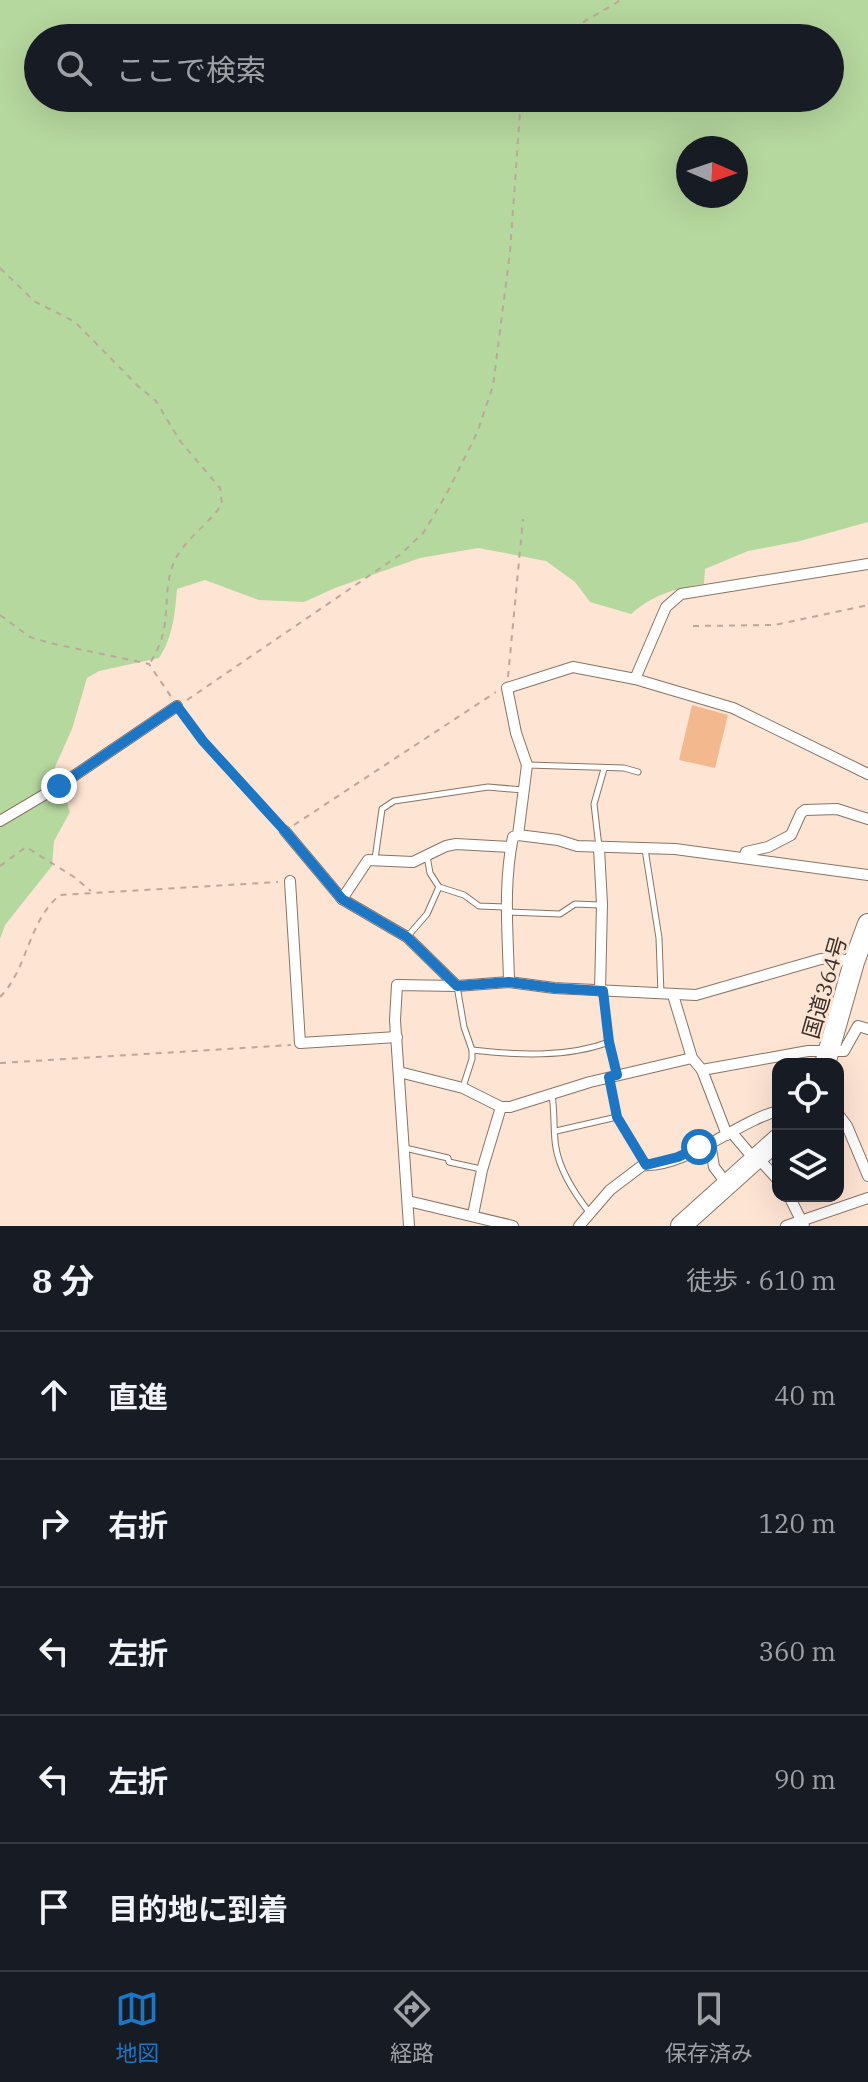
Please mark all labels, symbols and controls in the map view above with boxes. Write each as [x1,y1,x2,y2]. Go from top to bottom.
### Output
search box [24,24,844,112]
icon: search [52,46,96,90]
text: ここで検索 [116,50,266,89]
north arrow [676,136,748,208]
route end [41,768,77,804]
street label: 国道364号 [796,932,852,1042]
map controls [772,1058,844,1202]
button: locate [772,1058,844,1130]
route start [681,1129,717,1165]
button: layers [772,1130,844,1202]
text: 8 分 [32,1258,94,1302]
text: 徒歩 · 610 m [686,1263,836,1297]
icon: ahead [32,1373,76,1417]
text: 直進 [108,1377,168,1416]
text: 40 m [774,1378,836,1412]
icon: right [32,1501,76,1545]
text: 右折 [108,1505,168,1544]
text: 120 m [758,1506,836,1540]
icon: left [32,1629,76,1673]
text: 左折 [108,1633,168,1672]
text: 360 m [758,1634,836,1668]
icon: left [32,1757,76,1801]
text: 左折 [108,1761,168,1800]
text: 90 m [774,1762,836,1796]
icon: arrive [32,1885,76,1929]
text: 目的地に到着 [108,1889,288,1928]
tab: 地図 [115,1987,159,2067]
tab: 経路 [390,1987,434,2067]
tab: 保存済み [665,1987,753,2067]

